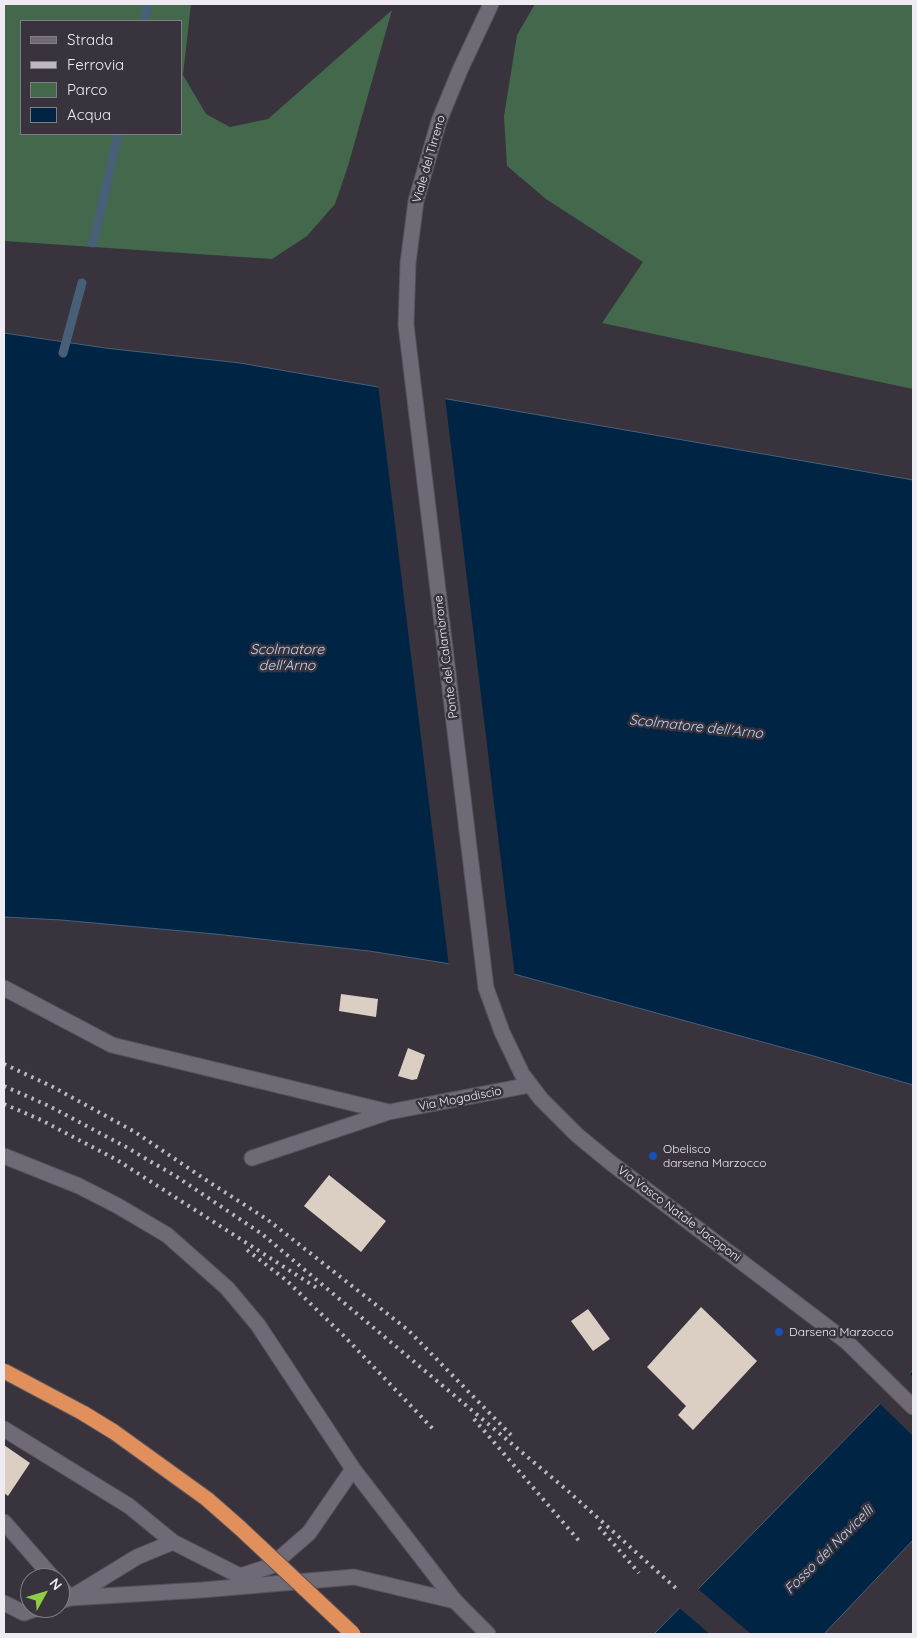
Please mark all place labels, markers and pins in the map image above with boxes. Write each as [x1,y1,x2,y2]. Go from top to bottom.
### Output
place label: Obelisco darsena Marzocco [663,1142,766,1170]
marker: Obelisco darsena Marzocco [647,1150,659,1162]
place label: Darsena Marzocco [789,1325,894,1339]
marker: Darsena Marzocco [773,1326,785,1338]

